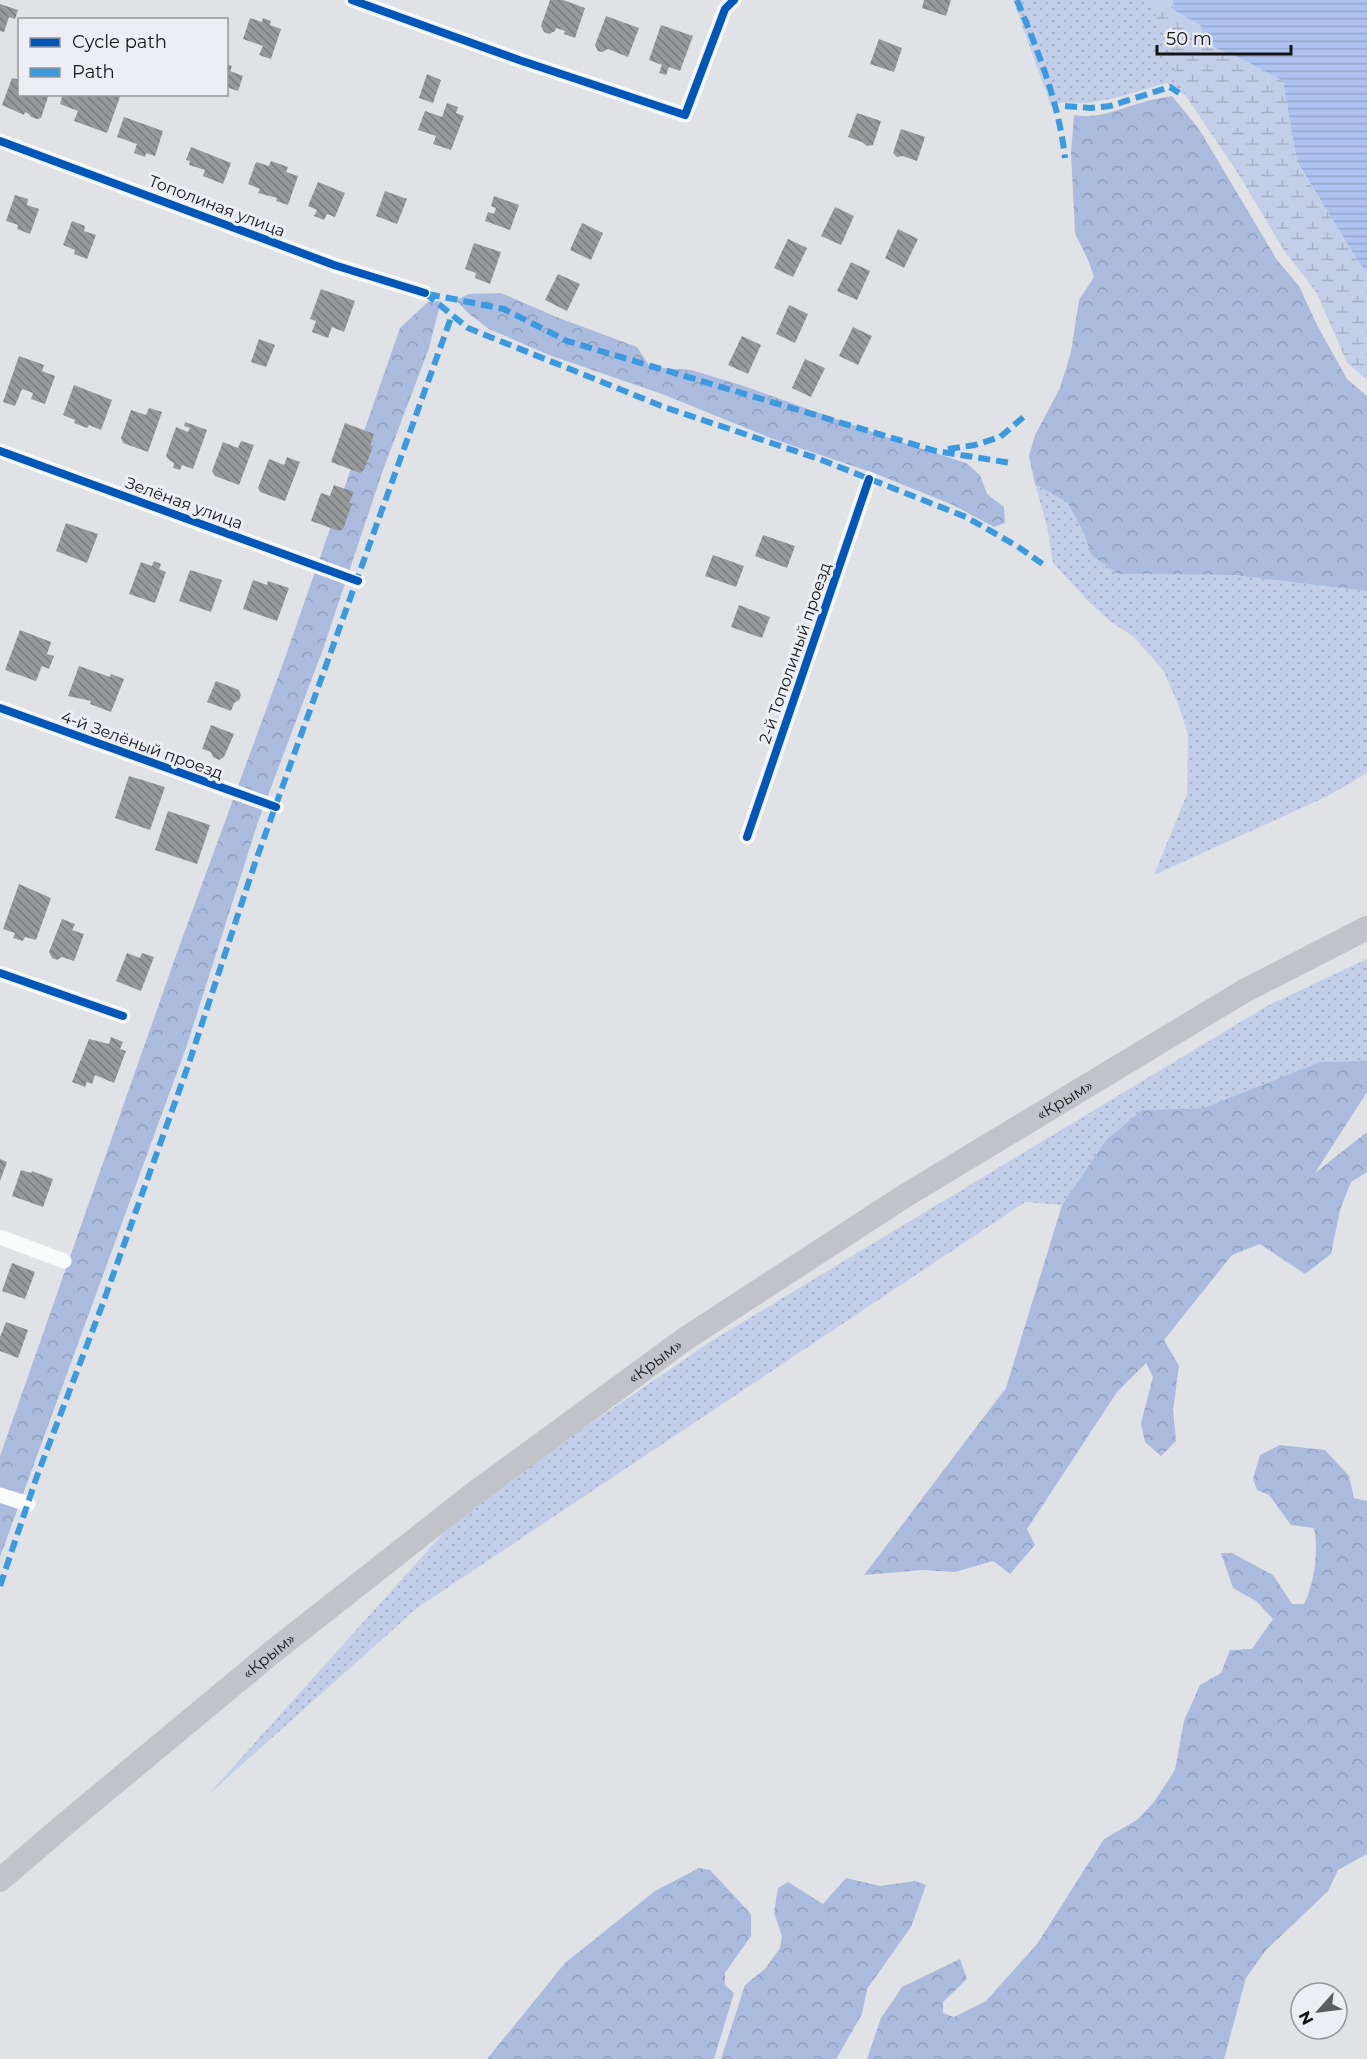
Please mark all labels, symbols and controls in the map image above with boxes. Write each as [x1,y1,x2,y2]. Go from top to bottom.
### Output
legend [18,18,228,96]
scale bar [1157,18,1290,56]
text: 50 m [1166,28,1212,50]
text: Cycle path [72,31,167,53]
text: Path [72,61,115,83]
street label: Тополиная улица [146,171,288,241]
street label: Зелёная улица [123,473,245,533]
street label: 2-й Тополиный проезд [755,560,835,746]
street label: 4-й Зелёный проезд [58,707,226,783]
street label: «Крым» [1033,1075,1096,1124]
street label: «Крым» [624,1335,686,1387]
street label: «Крым» [238,1628,299,1683]
north arrow [1289,1981,1349,2041]
text: N [1295,2008,1318,2028]

